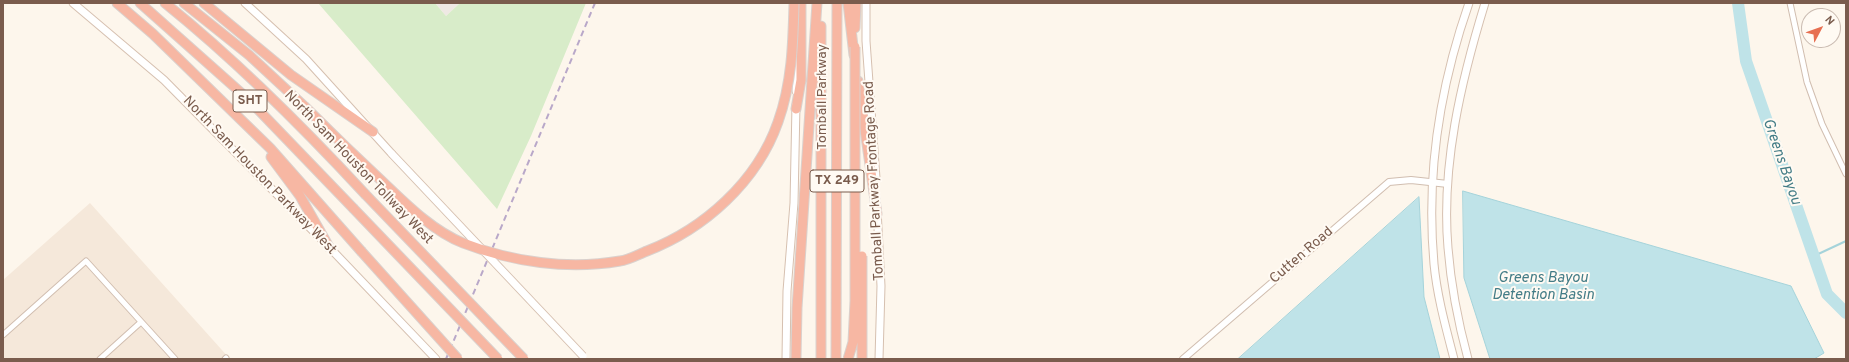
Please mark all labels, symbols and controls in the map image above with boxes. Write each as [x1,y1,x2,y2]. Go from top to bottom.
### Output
north arrow [1801,8,1841,48]
text: N [1821,13,1837,28]
street label: Tomball Parkway [815,44,831,150]
street label: Tomball Parkway Frontage Road [861,81,889,281]
street label: North Sam Houston Tollway West [280,88,436,248]
road number: SHT [233,90,267,112]
street label: North Sam Houston Parkway West [179,93,339,259]
water label: Greens Bayou [1758,117,1804,207]
road number: TX 249 [810,170,864,192]
street label: Cutten Road [1267,224,1337,288]
water label: Greens Bayou Detention Basin [1492,270,1594,305]

